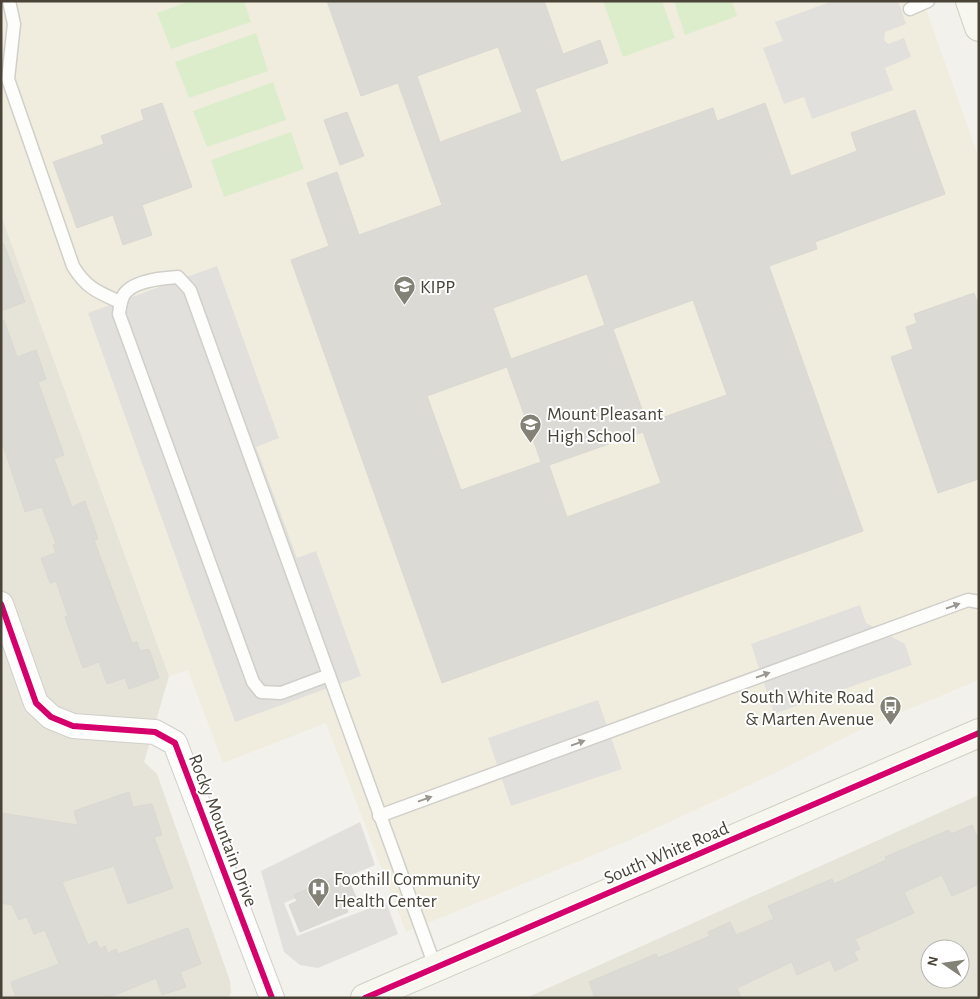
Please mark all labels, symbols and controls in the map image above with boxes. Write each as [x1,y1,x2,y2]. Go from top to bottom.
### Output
school or university icon: KIPP [392,274,416,305]
place label: KIPP [420,278,455,297]
place label: Mount Pleasant High School [547,405,663,446]
school or university icon: Mount Pleasant High School [519,412,543,443]
one-way arrow [946,602,961,610]
one-way arrow [756,671,771,678]
place label: South White Road & Marten Avenue [741,688,874,729]
bus stop icon: South White Road & Marten Avenue [878,695,902,726]
one-way arrow [571,739,586,747]
street label: Rocky Mountain Drive [185,752,260,909]
one-way arrow [418,795,433,802]
street label: South White Road [601,819,732,888]
place label: Foothill Community Health Center [334,870,480,911]
hospital icon: Foothill Community Health Center [306,877,330,908]
north arrow [920,939,970,989]
text: N [925,955,941,968]

